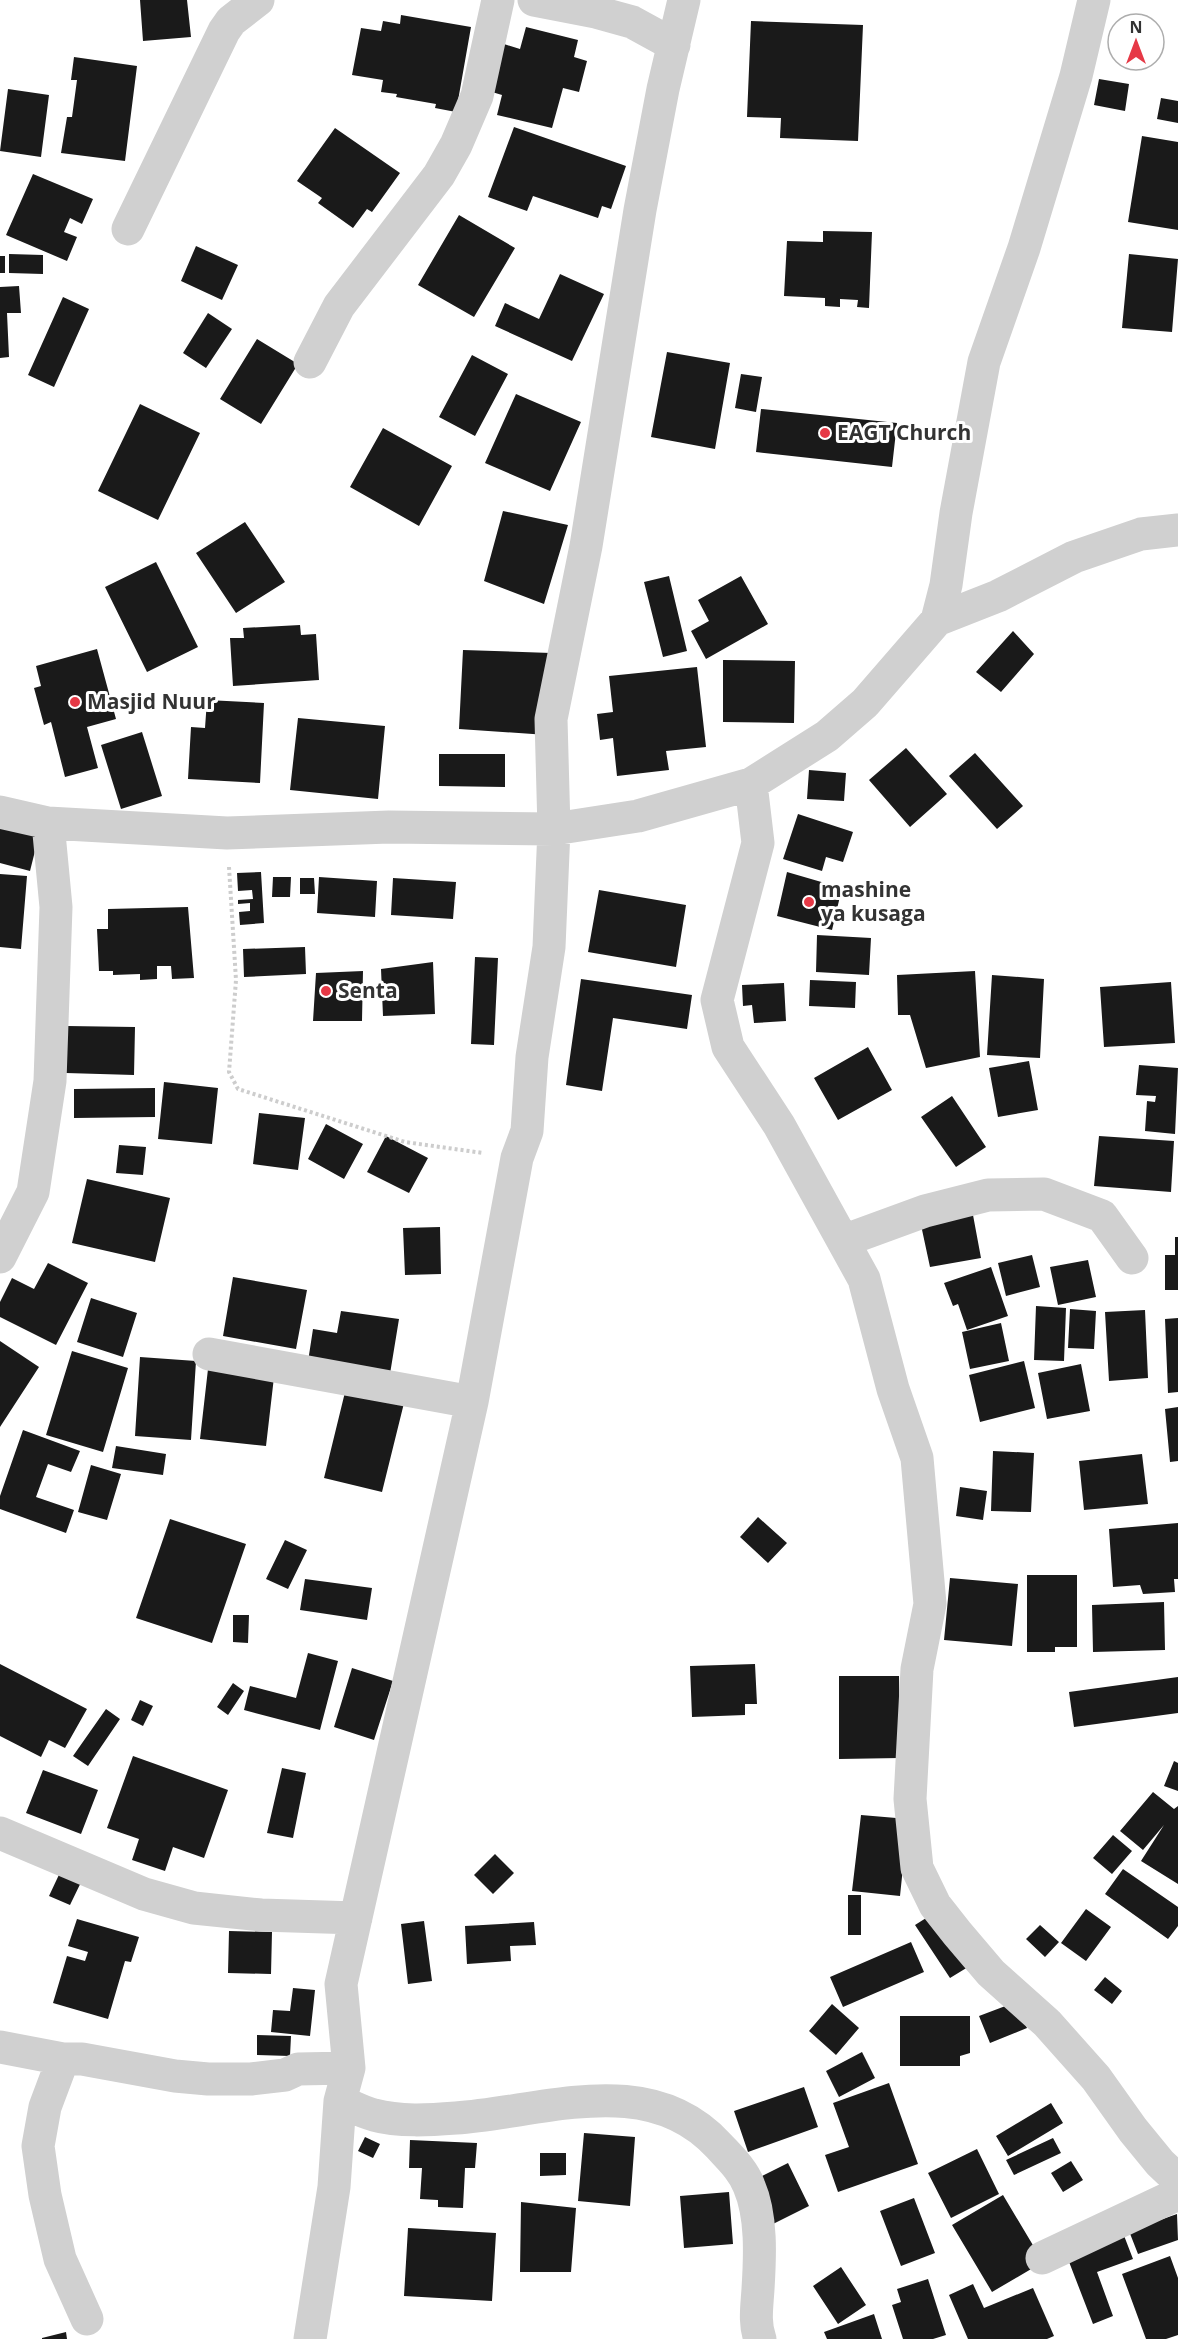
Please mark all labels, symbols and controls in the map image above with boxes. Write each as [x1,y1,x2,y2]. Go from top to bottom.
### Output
north arrow [1106,12,1166,72]
text: N [1129,16,1143,38]
place label: EAGT Church [837,418,971,446]
marker: EAGT Church [818,426,832,440]
place label: Masjid Nuur [87,687,216,715]
marker: Masjid Nuur [68,695,82,709]
place label: mashine ya kusaga [821,875,926,927]
marker: mashine ya kusaga [802,895,816,909]
place label: Senta [338,976,398,1004]
marker: Senta [319,984,333,998]

